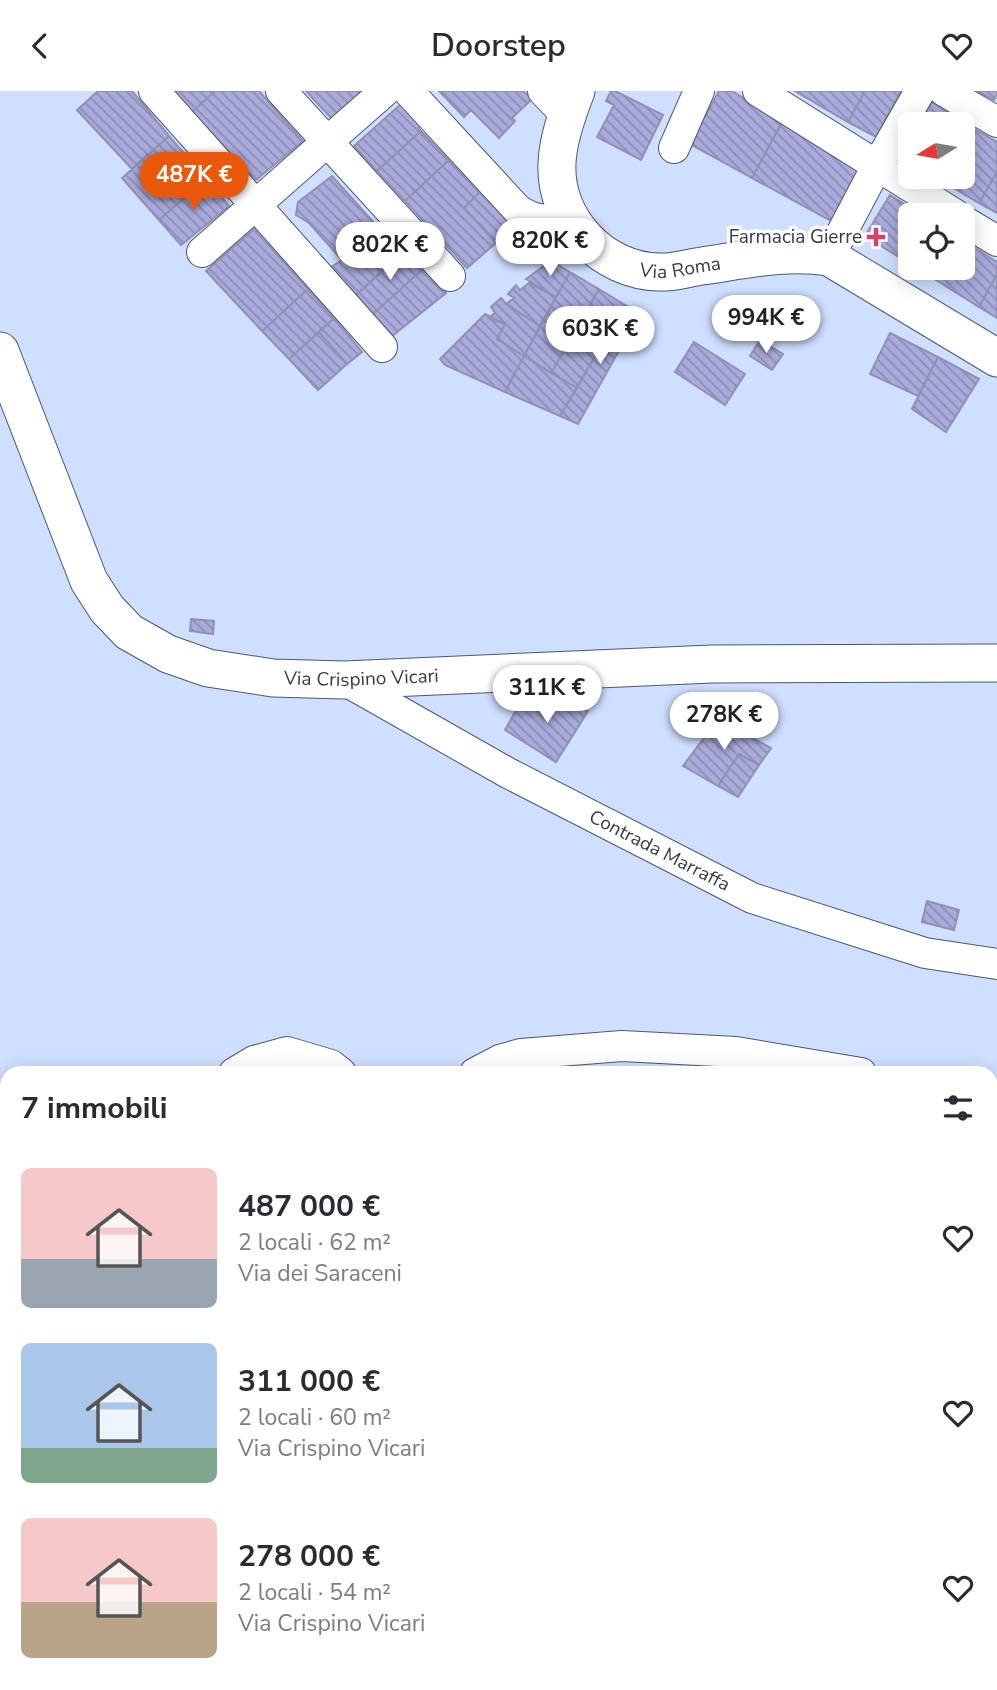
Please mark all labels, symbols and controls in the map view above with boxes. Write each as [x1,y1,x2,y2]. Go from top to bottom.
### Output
text: Doorstep [431,24,566,67]
icon: back [21,27,59,65]
icon: heart [938,27,976,65]
north arrow [898,112,975,189]
map controls [898,112,975,280]
pin: 487K € [137,152,251,212]
text: 487K € [156,159,232,190]
button: locate [898,203,975,280]
pin: 820K € [493,219,607,278]
pin: 802K € [333,223,447,282]
place label: Farmacia Gierre [729,224,862,250]
text: 820K € [512,225,588,256]
text: 802K € [352,229,428,260]
marker: Farmacia Gierre [868,229,884,245]
street label: Via Roma [637,250,723,285]
pin: 994K € [709,295,823,355]
text: 994K € [728,302,804,333]
pin: 603K € [543,307,657,366]
text: 603K € [562,313,638,344]
street label: Via Crispino Vicari [282,663,439,693]
pin: 311K € [490,665,604,725]
text: 311K € [509,672,585,703]
pin: 278K € [667,693,781,752]
text: 278K € [686,699,762,730]
street label: Contrada Marraffa [585,804,735,898]
text: 7 immobili [21,1088,168,1129]
icon: filters [939,1089,977,1127]
text: 487 000 € [238,1186,380,1227]
icon: home [77,1196,161,1280]
icon: heart [939,1219,977,1257]
text: 2 locali · 62 m² [238,1227,391,1258]
text: Via dei Saraceni [238,1258,402,1289]
text: 311 000 € [238,1361,380,1402]
icon: home [77,1371,161,1455]
icon: heart [939,1394,977,1432]
text: 2 locali · 60 m² [238,1402,391,1433]
text: Via Crispino Vicari [238,1433,425,1464]
text: 278 000 € [238,1536,380,1577]
icon: home [77,1546,161,1630]
icon: heart [939,1569,977,1607]
text: 2 locali · 54 m² [238,1577,391,1608]
text: Via Crispino Vicari [238,1608,425,1639]

